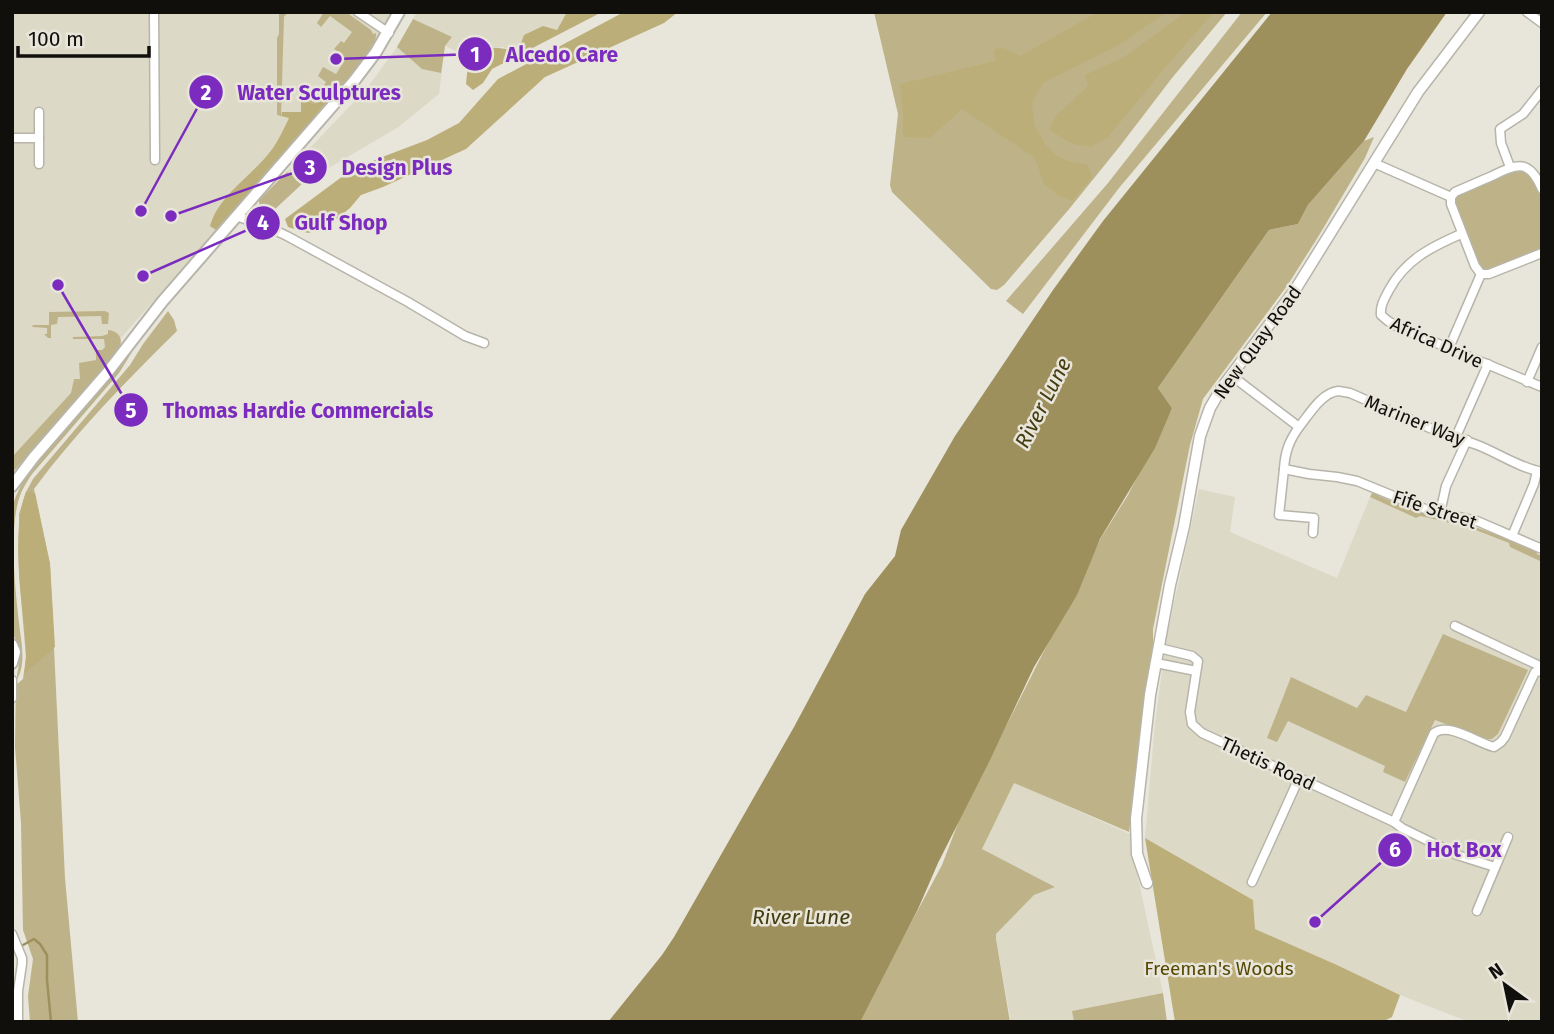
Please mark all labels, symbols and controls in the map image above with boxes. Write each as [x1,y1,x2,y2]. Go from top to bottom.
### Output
scale bar [18,14,149,58]
text: 100 m [28,26,84,52]
callout: Alcedo Care [457,33,633,75]
text: 1 [470,42,480,68]
text: Alcedo Care [505,42,619,68]
callout: Water Sculptures [188,71,415,113]
text: 2 [201,80,212,106]
text: Water Sculptures [237,80,401,106]
callout: Design Plus [293,146,466,188]
text: 3 [304,155,316,181]
text: Design Plus [342,155,452,181]
callout: Gulf Shop [246,202,402,244]
text: 4 [257,210,269,236]
text: Gulf Shop [294,210,388,236]
street label: New Quay Road [1209,281,1306,403]
street label: Africa Drive [1387,312,1487,373]
water label: River Lune [1009,353,1077,453]
callout: Thomas Hardie Commercials [114,389,447,431]
street label: Mariner Way [1361,390,1469,451]
text: 5 [125,398,137,424]
text: Thomas Hardie Commercials [163,398,433,424]
street label: Fife Street [1390,485,1480,534]
street label: Thetis Road [1217,732,1319,795]
callout: Hot Box [1378,829,1516,871]
text: 6 [1389,837,1401,863]
text: Hot Box [1426,837,1502,863]
water label: River Lune [752,904,850,930]
north arrow [1470,950,1540,1020]
park label: Freeman's Woods [1144,957,1294,980]
text: N [1484,958,1508,984]

